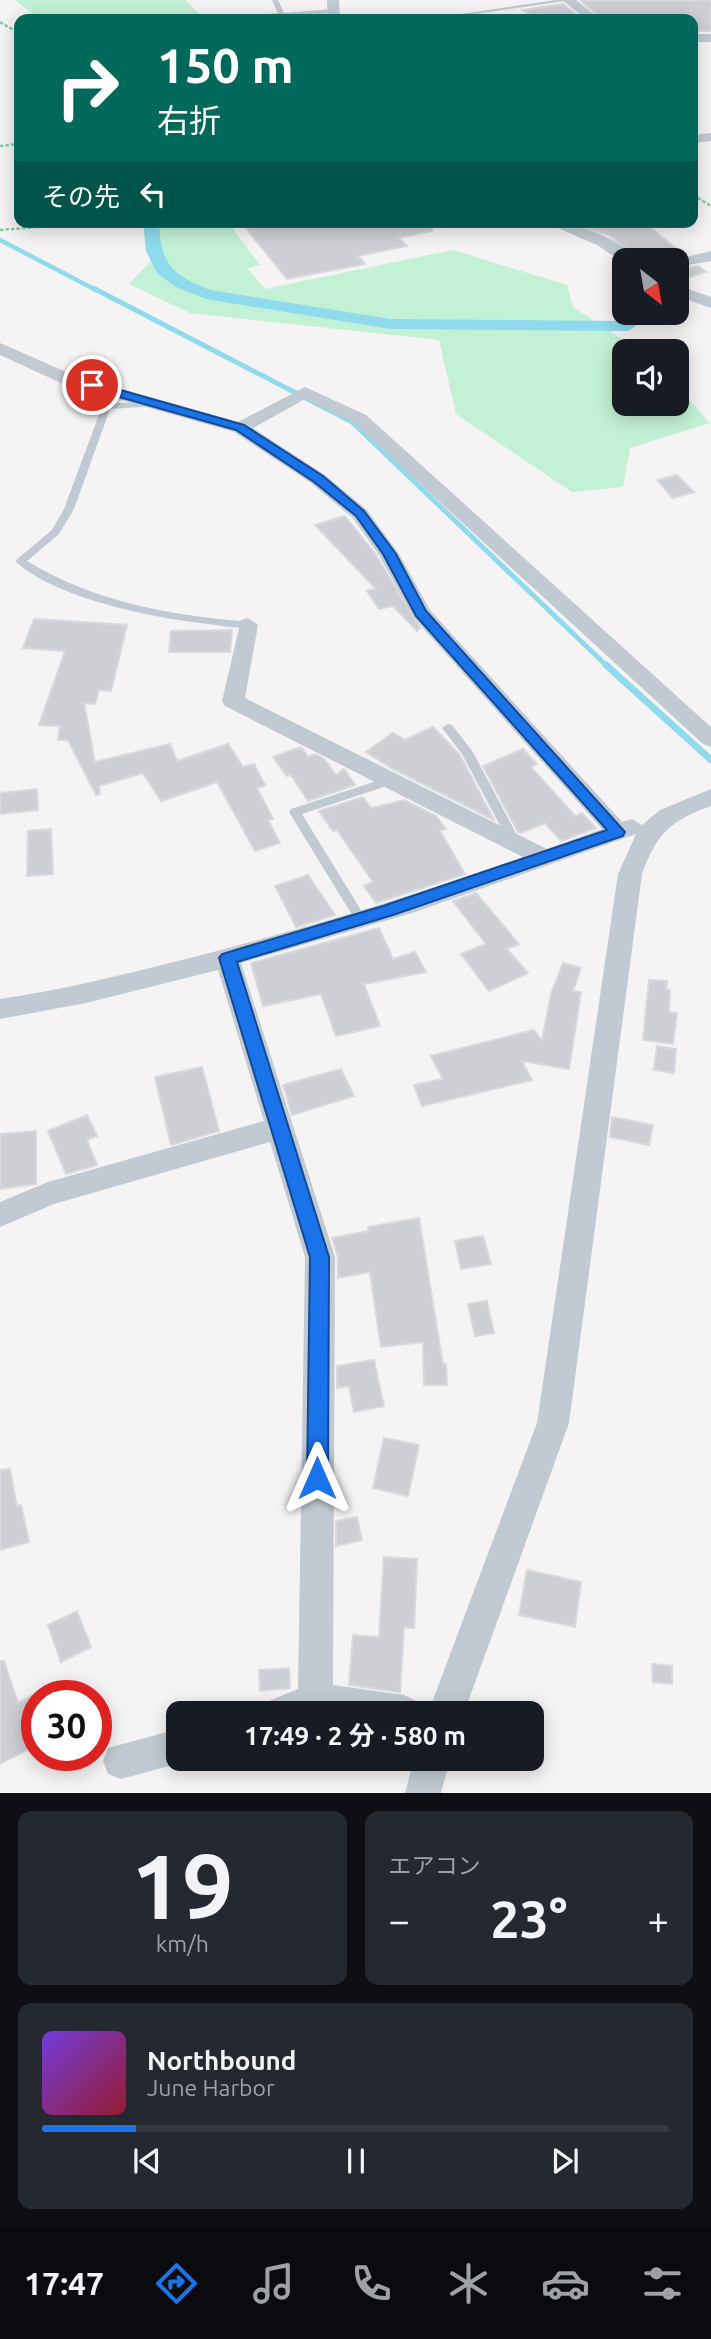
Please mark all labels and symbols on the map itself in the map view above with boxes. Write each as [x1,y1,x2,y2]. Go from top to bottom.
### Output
north arrow [612,248,690,326]
pin [62,355,122,415]
position arrow [280,1441,354,1515]
speed limit sign: 30 [21,1680,112,1771]

